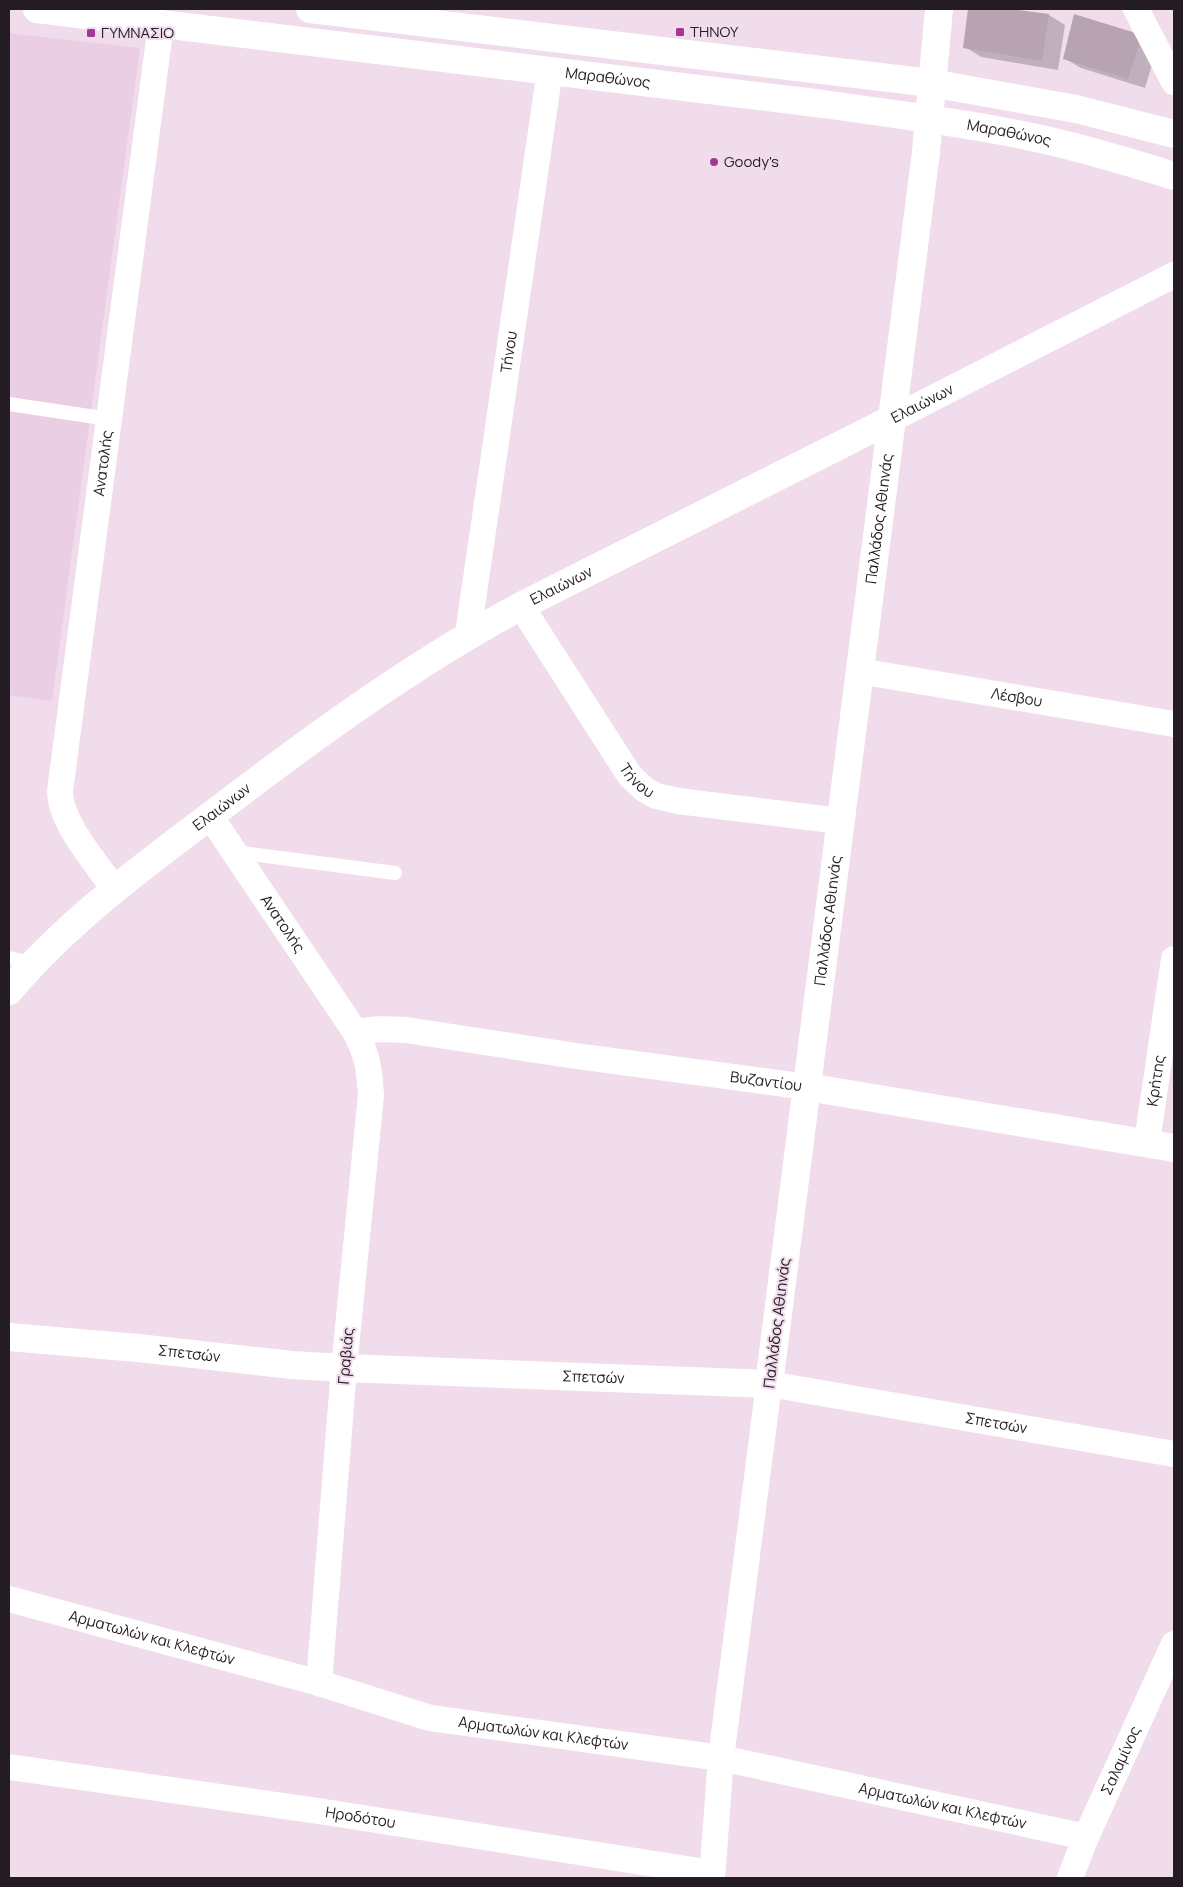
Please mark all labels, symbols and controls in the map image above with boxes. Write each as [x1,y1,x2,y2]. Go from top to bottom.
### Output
place label: ΤΗΝΟΥ [690,21,739,42]
place label: ΓΥΜΝΑΣΙΟ [101,22,174,43]
marker: ΤΗΝΟΥ [674,26,686,38]
marker: ΓΥΜΝΑΣΙΟ [85,27,97,39]
street label: Μαραθώνος [564,62,652,93]
street label: Μαραθώνος [965,114,1053,151]
place label: Goody's [724,151,779,172]
marker: Goody's [708,156,720,168]
street label: Τήνου [495,330,522,374]
street label: Ελαιώνων [887,378,957,428]
street label: Ανατολής [88,429,117,497]
street label: Παλλάδος Αθιηνάς [860,452,897,585]
street label: Ελαιώνων [526,560,596,610]
street label: Λέσβου [990,682,1044,712]
street label: Τήνου [615,759,658,803]
street label: Ελαιώνων [188,778,255,835]
street label: Παλλάδος Αθιηνάς [809,854,846,987]
street label: Ανατολής [256,890,310,957]
street label: Κρήτης [1141,1053,1170,1108]
street label: Βυζαντίου [729,1066,803,1096]
street label: Παλλάδος Αθιηνάς [758,1257,795,1389]
street label: Γραβιάς [333,1327,358,1385]
street label: Σπετσών [157,1339,222,1367]
street label: Σπετσών [562,1365,625,1389]
street label: Σπετσών [964,1407,1029,1439]
street label: Αρματωλών και Κλεφτών [67,1605,238,1670]
street label: Αρματωλών και Κλεφτών [457,1711,630,1755]
street label: Σαλαμίνος [1096,1722,1145,1798]
street label: Αρματωλών και Κλεφτών [857,1777,1029,1834]
street label: Ηροδότου [324,1801,397,1833]

